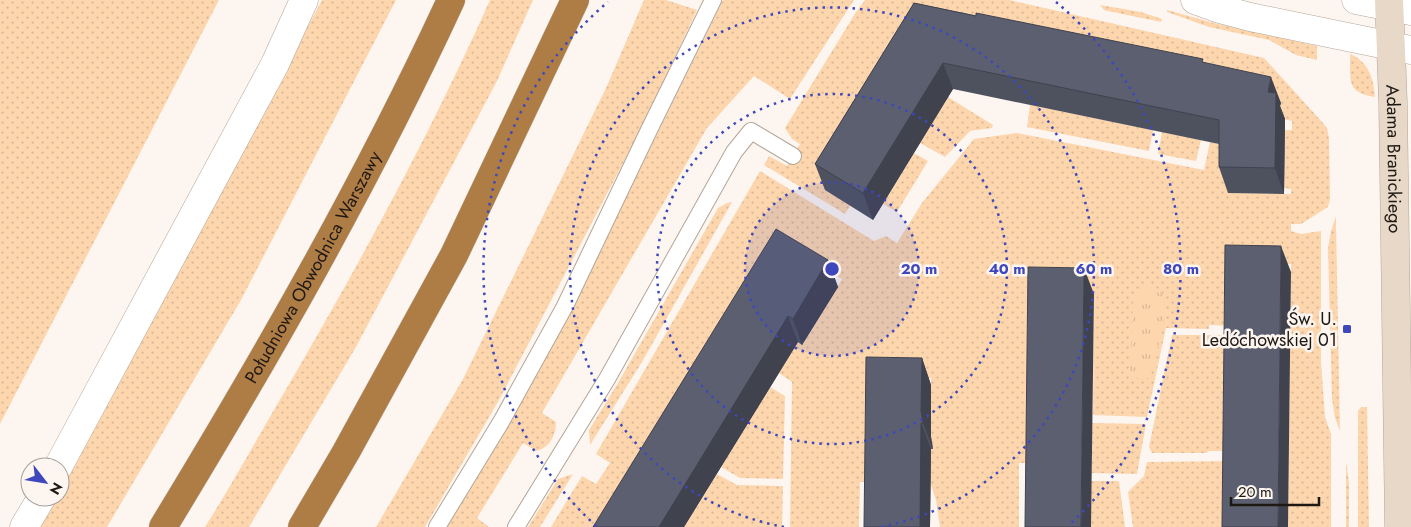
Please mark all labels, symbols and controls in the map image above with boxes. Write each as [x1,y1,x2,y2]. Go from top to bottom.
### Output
street label: Adama Branickiego [1379,84,1408,234]
street label: Południowa Obwodnica Warszawy [238,147,388,388]
text: 20 m [901,258,937,280]
text: 40 m [988,258,1026,280]
text: 60 m [1076,258,1112,280]
text: 80 m [1163,258,1199,280]
centre of rings [823,260,841,278]
place label: Św. U. Ledóchowskiej 01 [1202,306,1337,353]
marker: Św. U. Ledóchowskiej 01 [1341,323,1353,335]
north arrow [20,457,70,507]
scale bar [1231,474,1318,506]
text: N [45,479,68,499]
text: 20 m [1238,481,1272,503]

